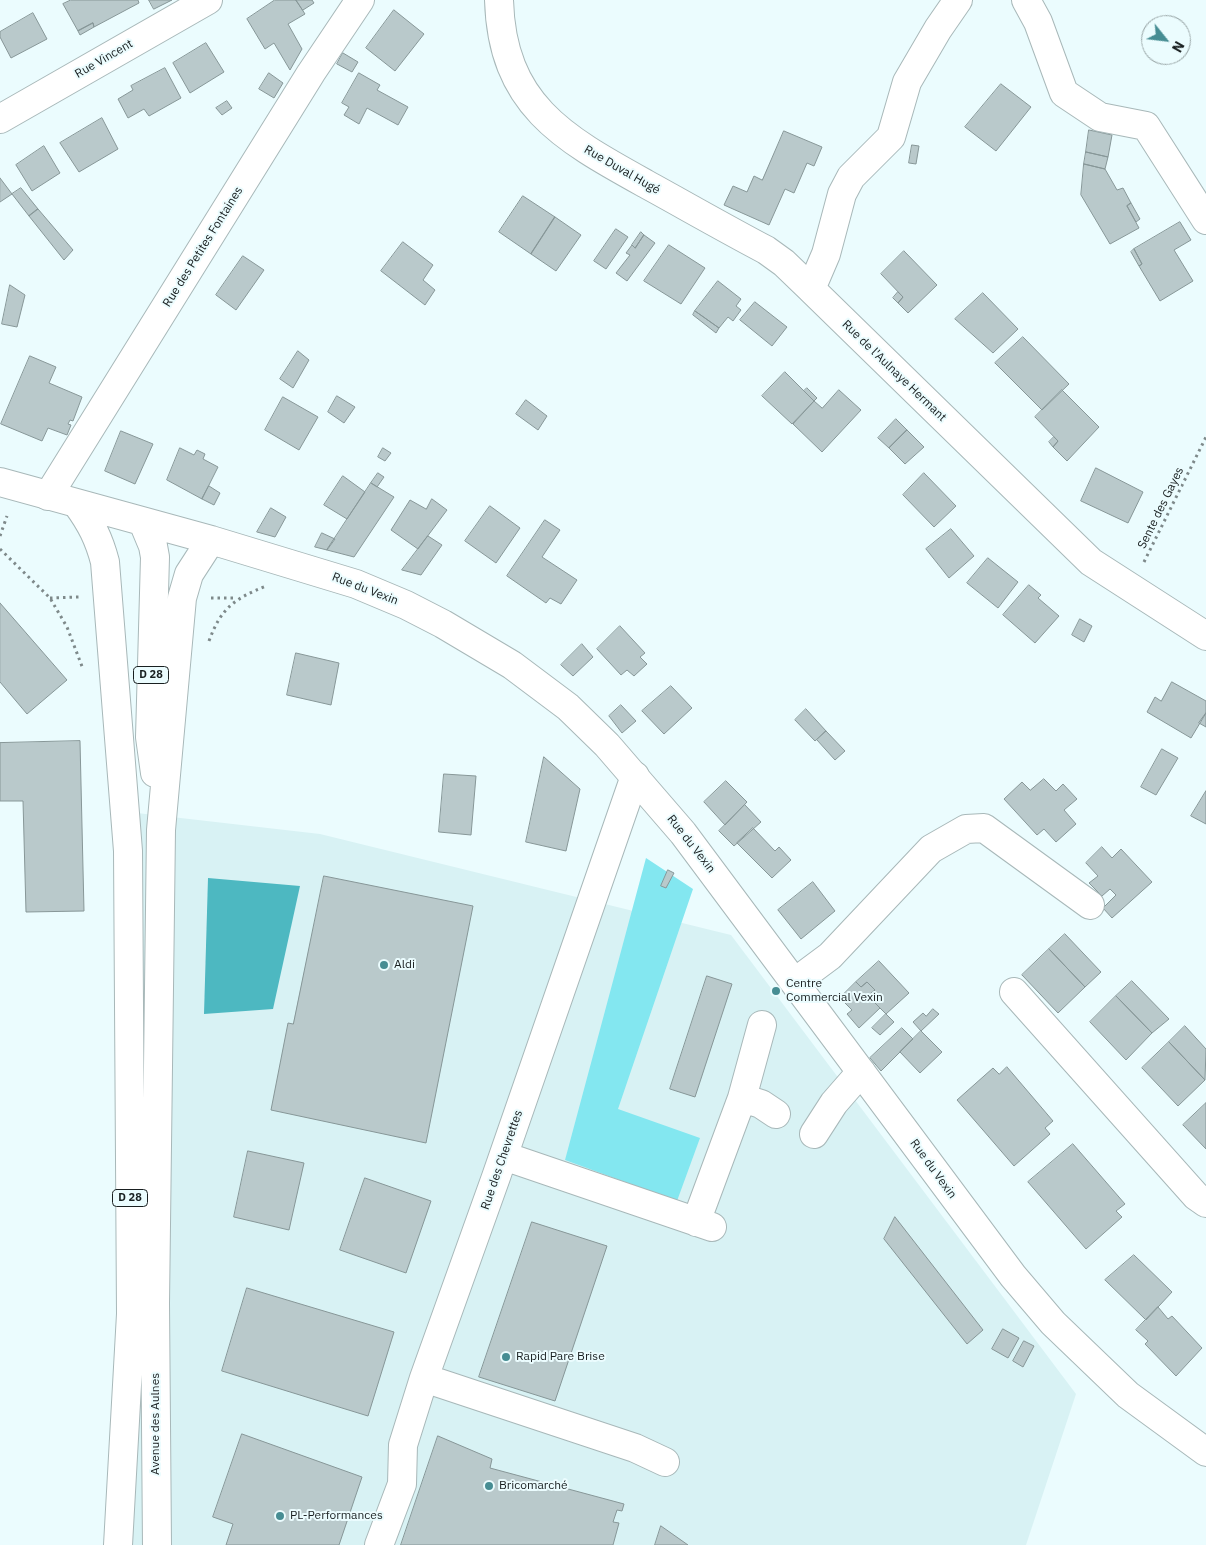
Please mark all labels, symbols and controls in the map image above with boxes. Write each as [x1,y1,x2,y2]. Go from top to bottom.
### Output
north arrow [1141,15,1191,65]
street label: Rue Vincent [72,37,136,81]
text: N [1168,38,1189,56]
street label: Rue Duval Hugé [581,142,663,198]
street label: Rue des Petites Fontaines [160,184,246,310]
street label: Rue de l'Aulnaye Hermant [839,317,949,425]
street label: Sente des Gayes [1135,465,1187,551]
street label: Rue du Vexin [330,570,400,608]
road number: D 28 [134,666,168,684]
street label: Rue du Vexin [664,812,718,876]
place label: Aldi [394,958,415,972]
marker: Aldi [378,959,390,971]
place label: Centre Commercial Vexin [786,977,883,1005]
marker: Centre Commercial Vexin [770,985,782,997]
street label: Rue des Chevrettes [478,1108,526,1212]
street label: Rue du Vexin [907,1137,959,1201]
road number: D 28 [112,1190,148,1206]
place label: Rapid Pare Brise [516,1350,605,1364]
marker: Rapid Pare Brise [500,1351,512,1363]
street label: Avenue des Aulnes [149,1373,163,1475]
place label: Bricomarché [499,1479,568,1493]
marker: Bricomarché [483,1480,495,1492]
place label: PL-Performances [290,1509,383,1523]
marker: PL-Performances [274,1510,286,1522]

